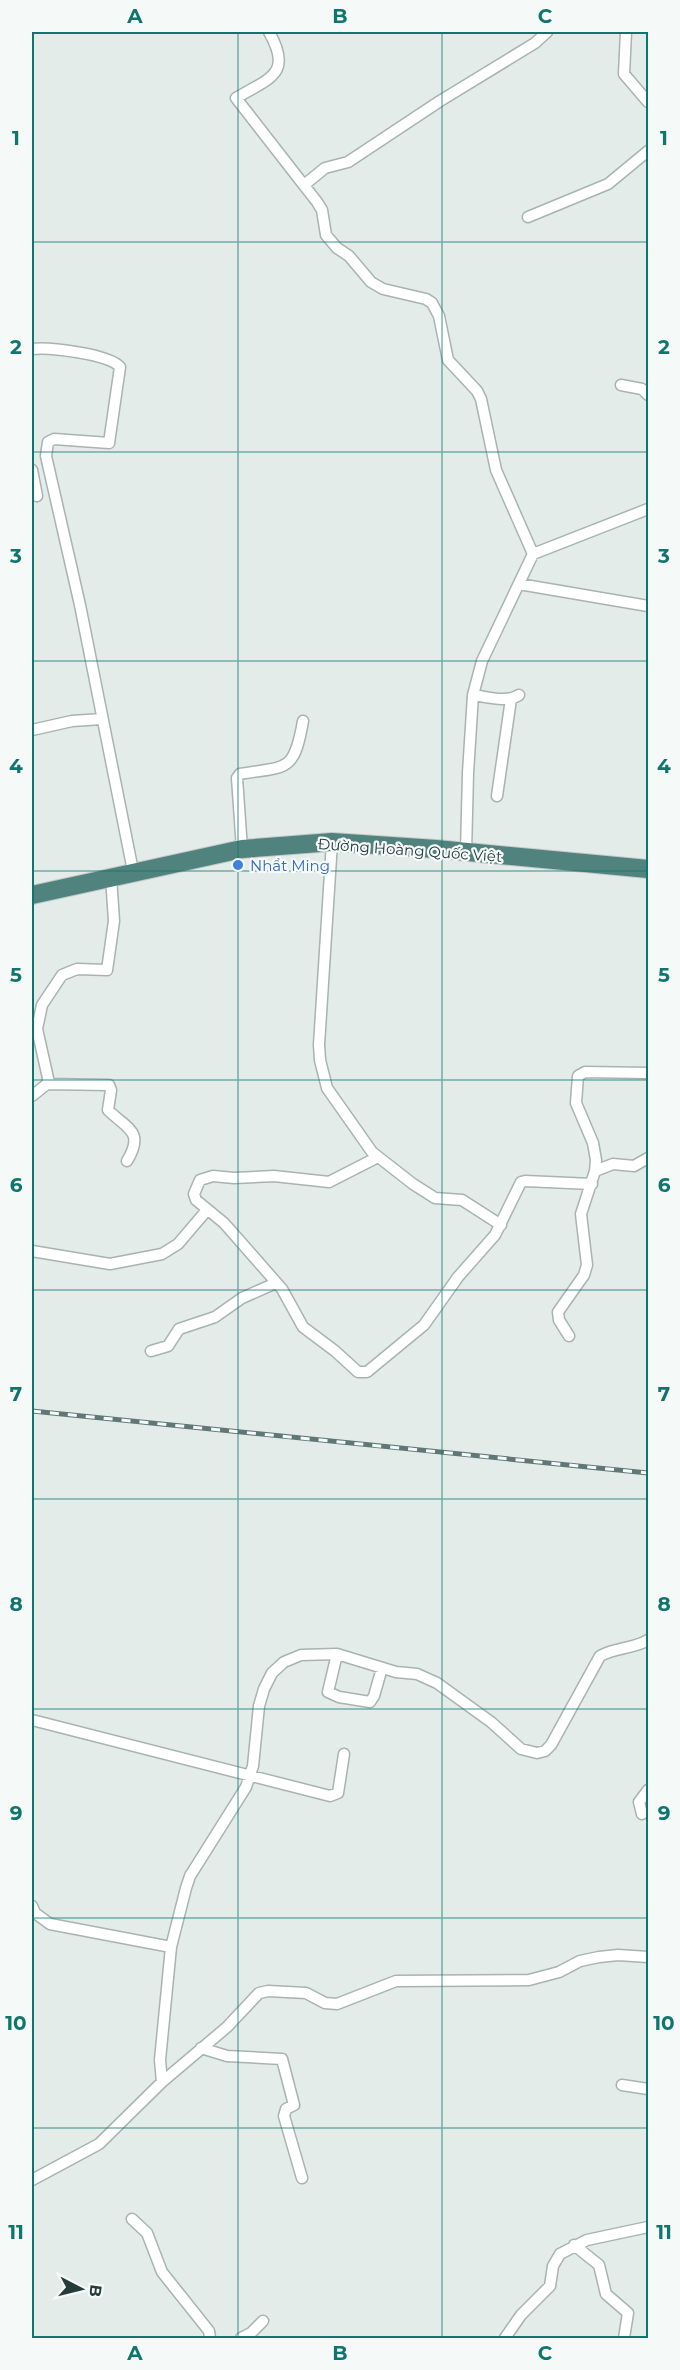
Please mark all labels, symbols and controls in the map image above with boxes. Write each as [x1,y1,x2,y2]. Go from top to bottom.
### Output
text: A [126,4,143,28]
text: B [332,4,348,28]
text: C [538,4,553,28]
text: 1 [12,126,20,150]
text: 1 [660,126,668,150]
text: 2 [10,335,22,359]
text: 2 [658,335,670,359]
text: 3 [9,544,22,568]
text: 3 [657,544,670,568]
text: 4 [9,754,23,778]
text: 4 [657,754,671,778]
street label: Đường Hoàng Quốc Việt [317,834,503,866]
place label: Nhẩt Ming [250,856,330,875]
marker: Nhẩt Ming [231,858,245,872]
text: 5 [10,963,22,987]
text: 5 [658,963,670,987]
text: 6 [10,1173,23,1197]
text: 6 [658,1173,671,1197]
text: 7 [10,1382,22,1406]
text: 7 [658,1382,670,1406]
text: 8 [9,1592,23,1616]
text: 8 [657,1592,671,1616]
text: 9 [10,1801,22,1825]
text: 9 [658,1801,670,1825]
text: 10 [5,2011,27,2035]
text: 10 [653,2011,675,2035]
text: 11 [8,2220,24,2244]
text: 11 [656,2220,672,2244]
north arrow [51,2259,111,2319]
text: B [85,2284,106,2298]
text: A [126,2341,143,2365]
text: B [332,2341,348,2365]
text: C [538,2341,553,2365]

